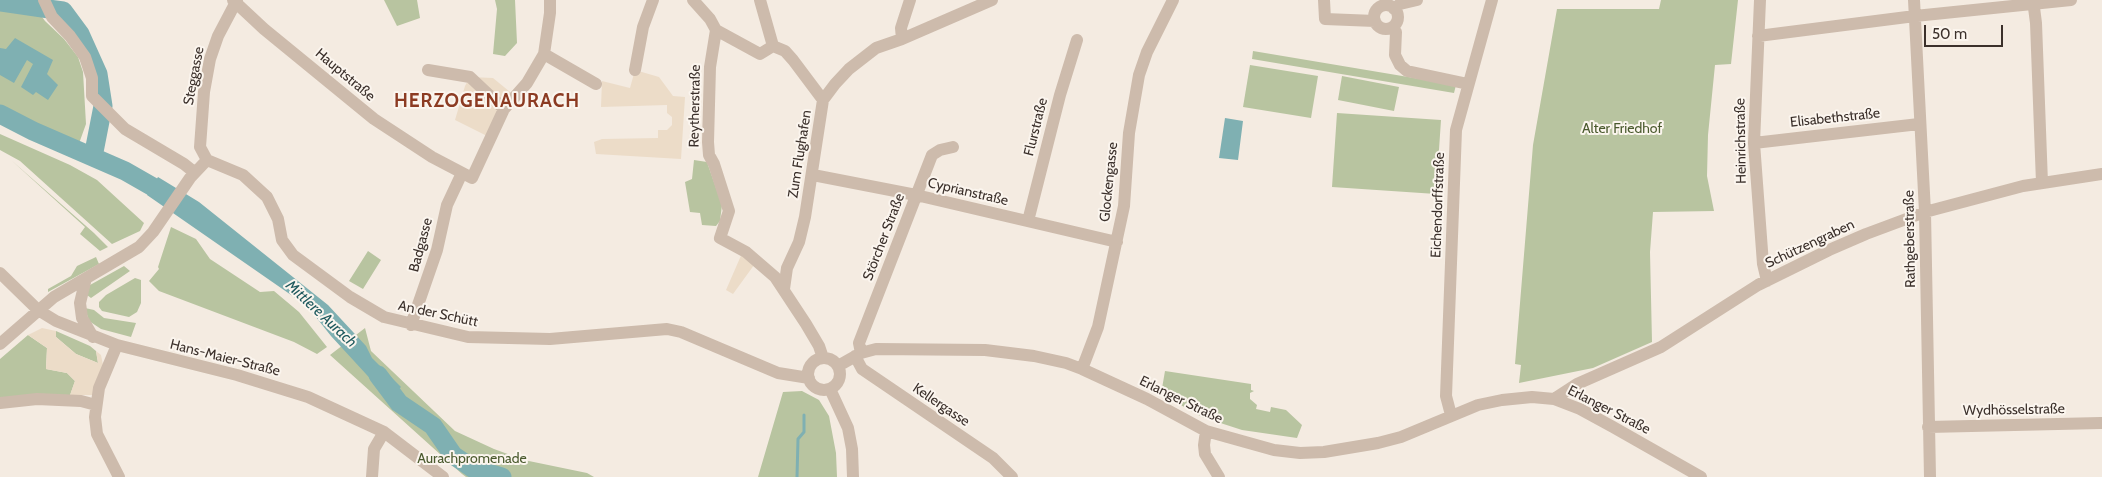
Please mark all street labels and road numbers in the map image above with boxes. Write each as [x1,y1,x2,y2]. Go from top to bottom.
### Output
street label: Steggasse [180,45,208,107]
street label: Hauptstraße [312,45,378,105]
street label: Reytherstraße [686,64,704,148]
street label: Flurstraße [1021,96,1051,158]
street label: Heinrichstraße [1732,98,1750,184]
street label: Elisabethstraße [1789,105,1881,131]
street label: Zum Flughafen [785,109,815,199]
street label: Glockengasse [1096,141,1122,223]
street label: Eichendorffstraße [1428,152,1448,258]
street label: Cyprianstraße [926,175,1010,209]
street label: Rathgeberstraße [1901,190,1919,288]
street label: Störcher Straße [860,191,908,283]
street label: Badgasse [406,216,436,274]
street label: Schützengraben [1763,216,1857,272]
street label: An der Schütt [397,297,479,331]
street label: Hans-Maier-Straße [168,336,282,380]
street label: Erlanger Straße [1137,373,1225,427]
street label: Kellergasse [909,380,973,430]
street label: Erlanger Straße [1565,382,1653,438]
street label: Wydhösselstraße [1963,401,2065,419]

